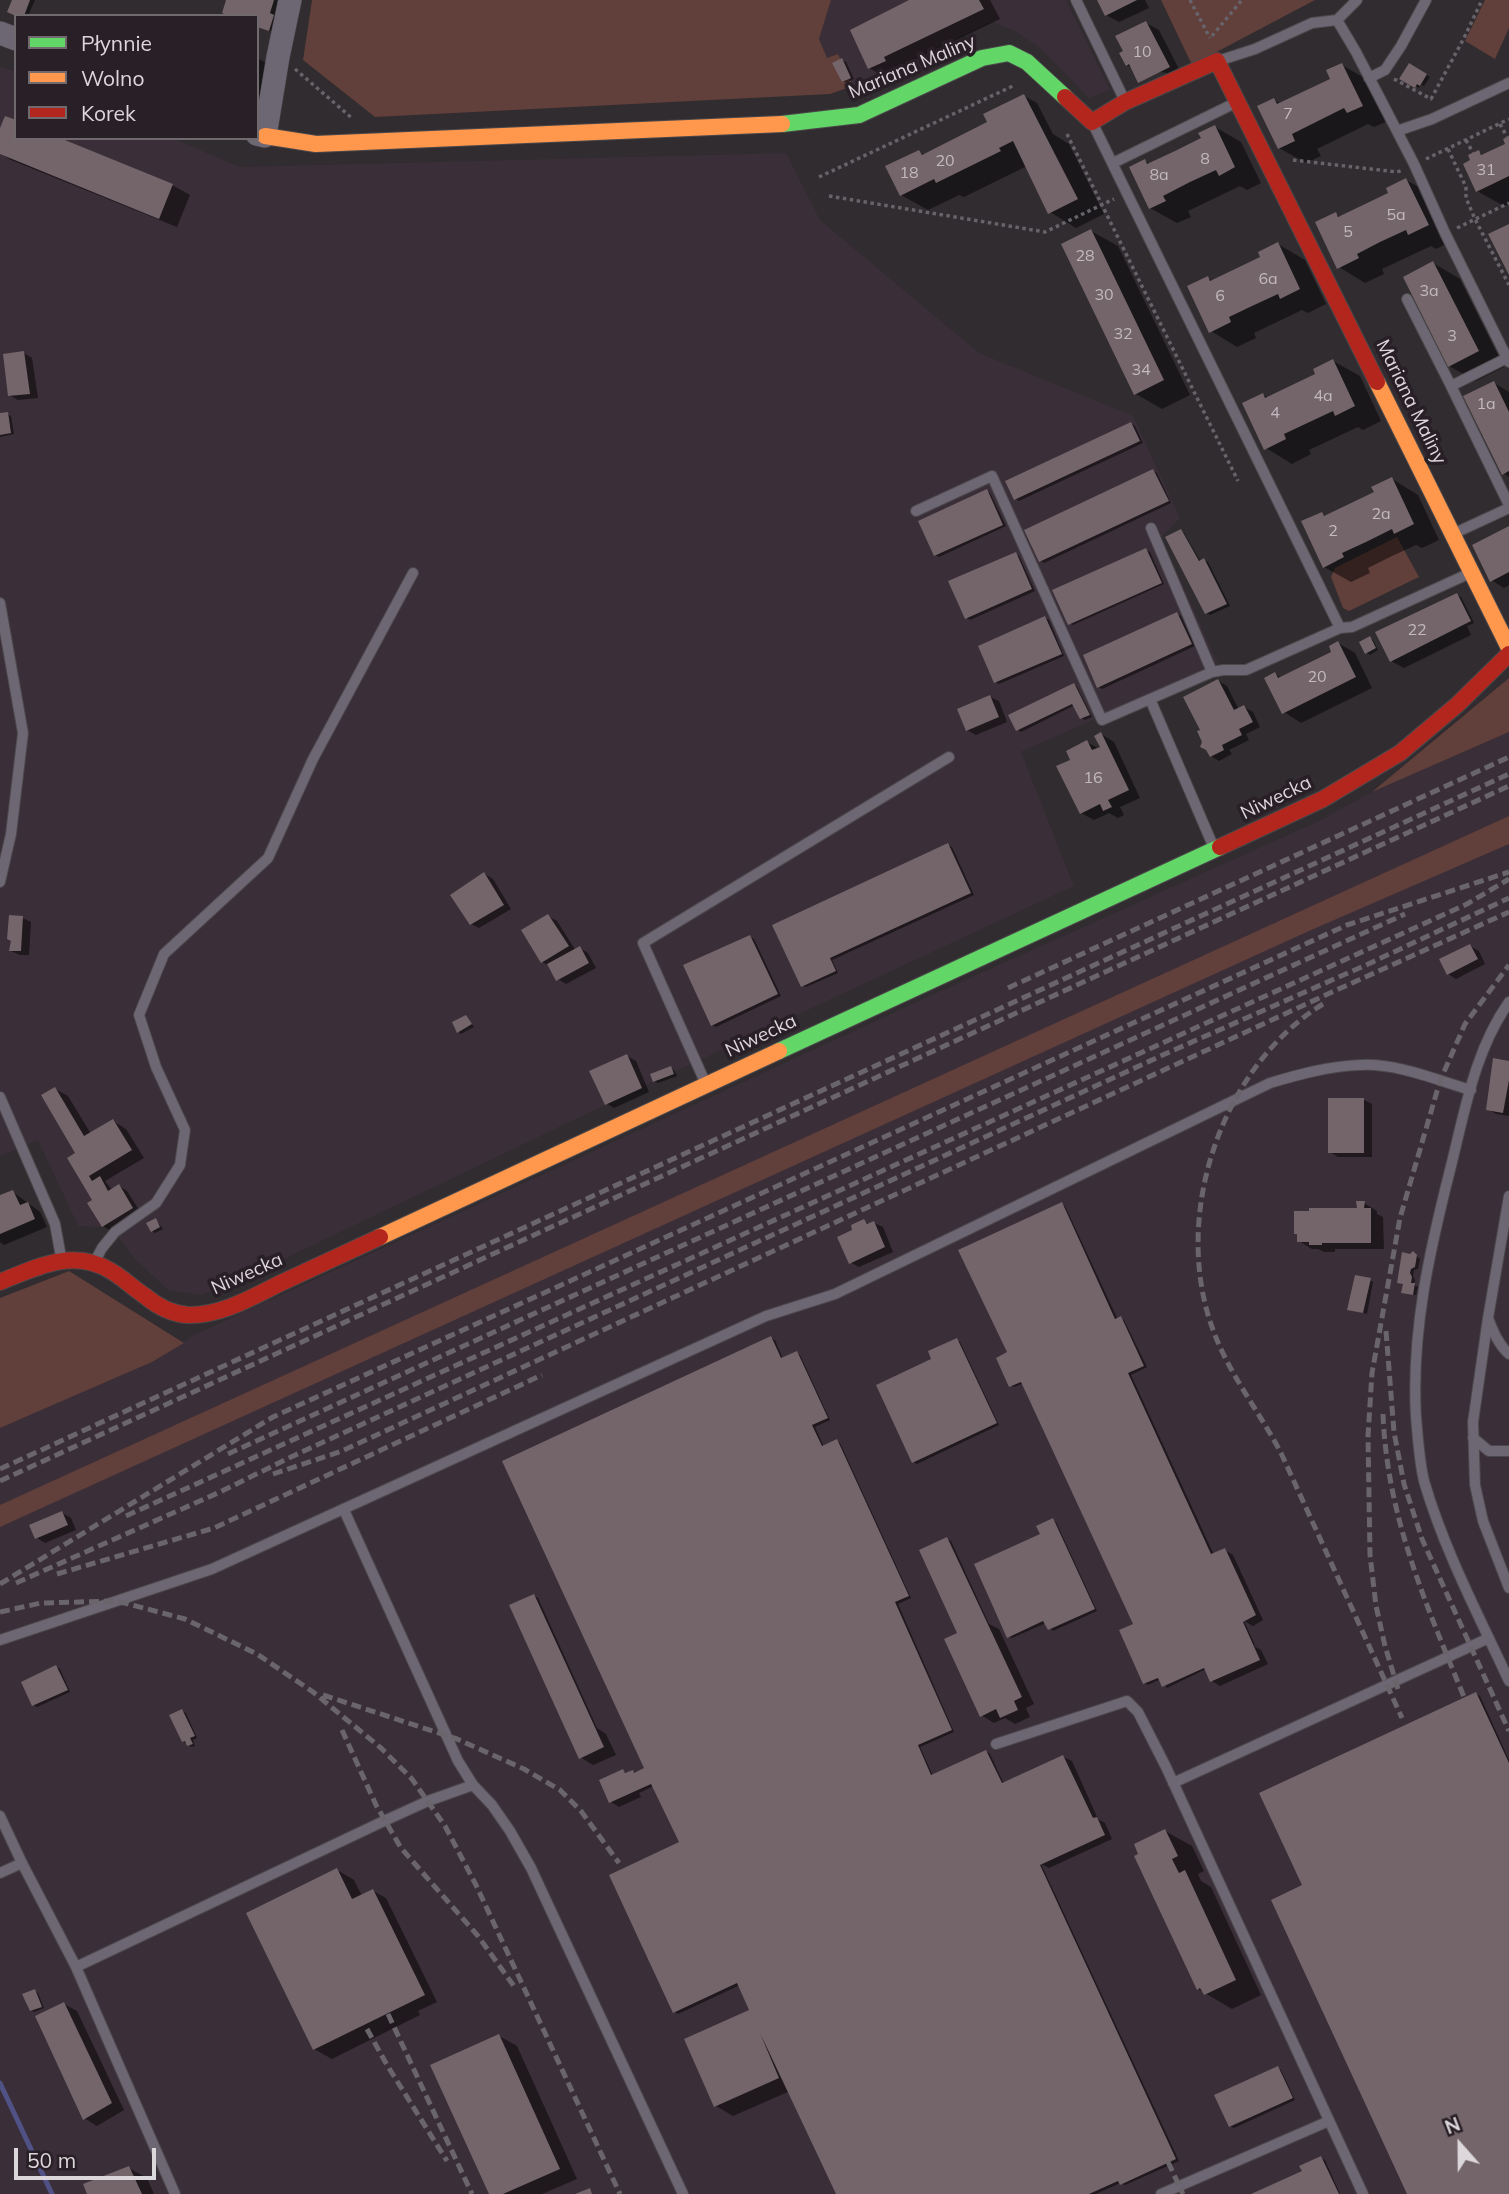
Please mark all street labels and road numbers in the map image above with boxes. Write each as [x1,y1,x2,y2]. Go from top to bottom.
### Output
street label: Mariana Maliny [845,30,979,104]
street label: Mariana Maliny [1371,336,1451,468]
street label: Niwecka [1237,771,1315,825]
street label: Niwecka [722,1010,800,1062]
street label: Niwecka [208,1248,286,1300]

